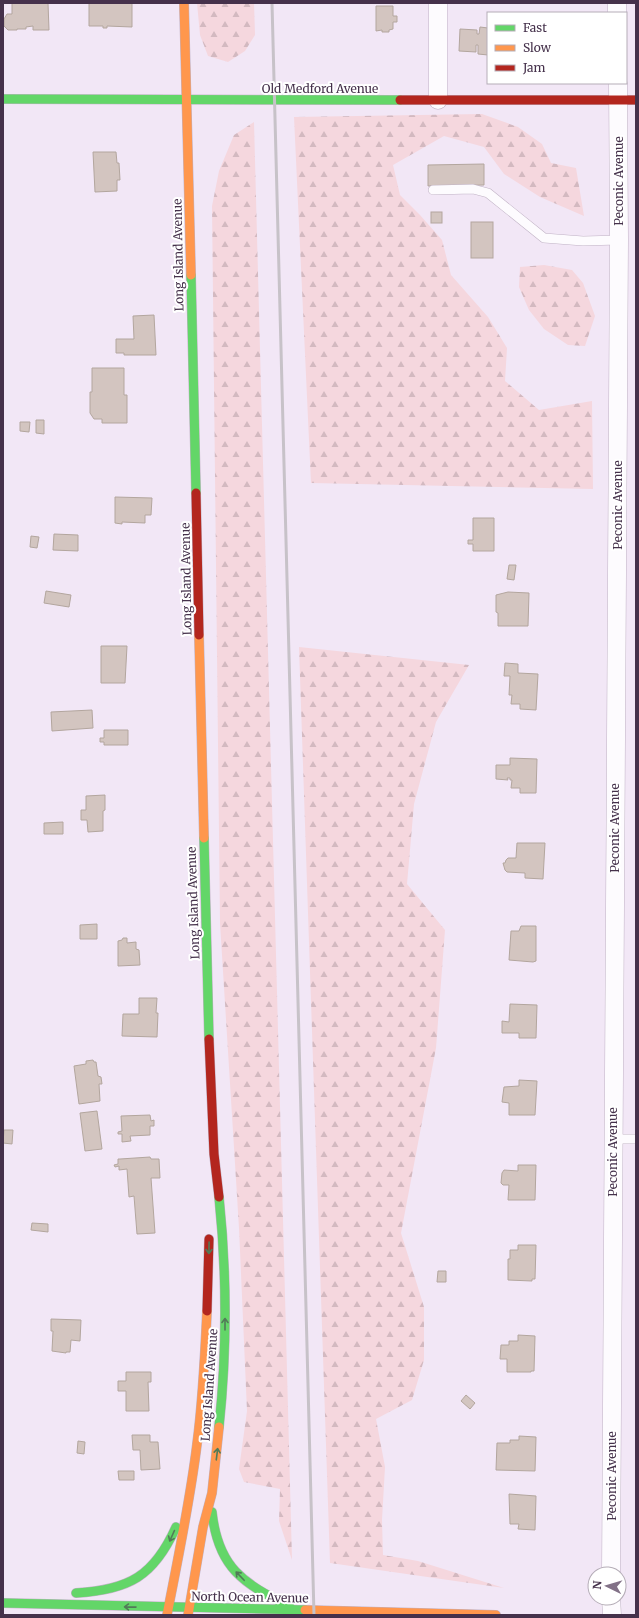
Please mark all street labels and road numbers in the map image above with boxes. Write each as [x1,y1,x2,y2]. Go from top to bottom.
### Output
street label: Old Medford Avenue [262,81,378,96]
street label: Peconic Avenue [611,136,626,226]
street label: Long Island Avenue [170,198,186,312]
street label: Peconic Avenue [610,460,625,550]
street label: Long Island Avenue [178,522,194,636]
street label: Peconic Avenue [607,783,622,873]
street label: Long Island Avenue [184,846,202,960]
street label: Peconic Avenue [605,1107,620,1197]
street label: Long Island Avenue [198,1328,220,1442]
street label: Peconic Avenue [604,1431,619,1521]
street label: North Ocean Avenue [191,1588,309,1606]

